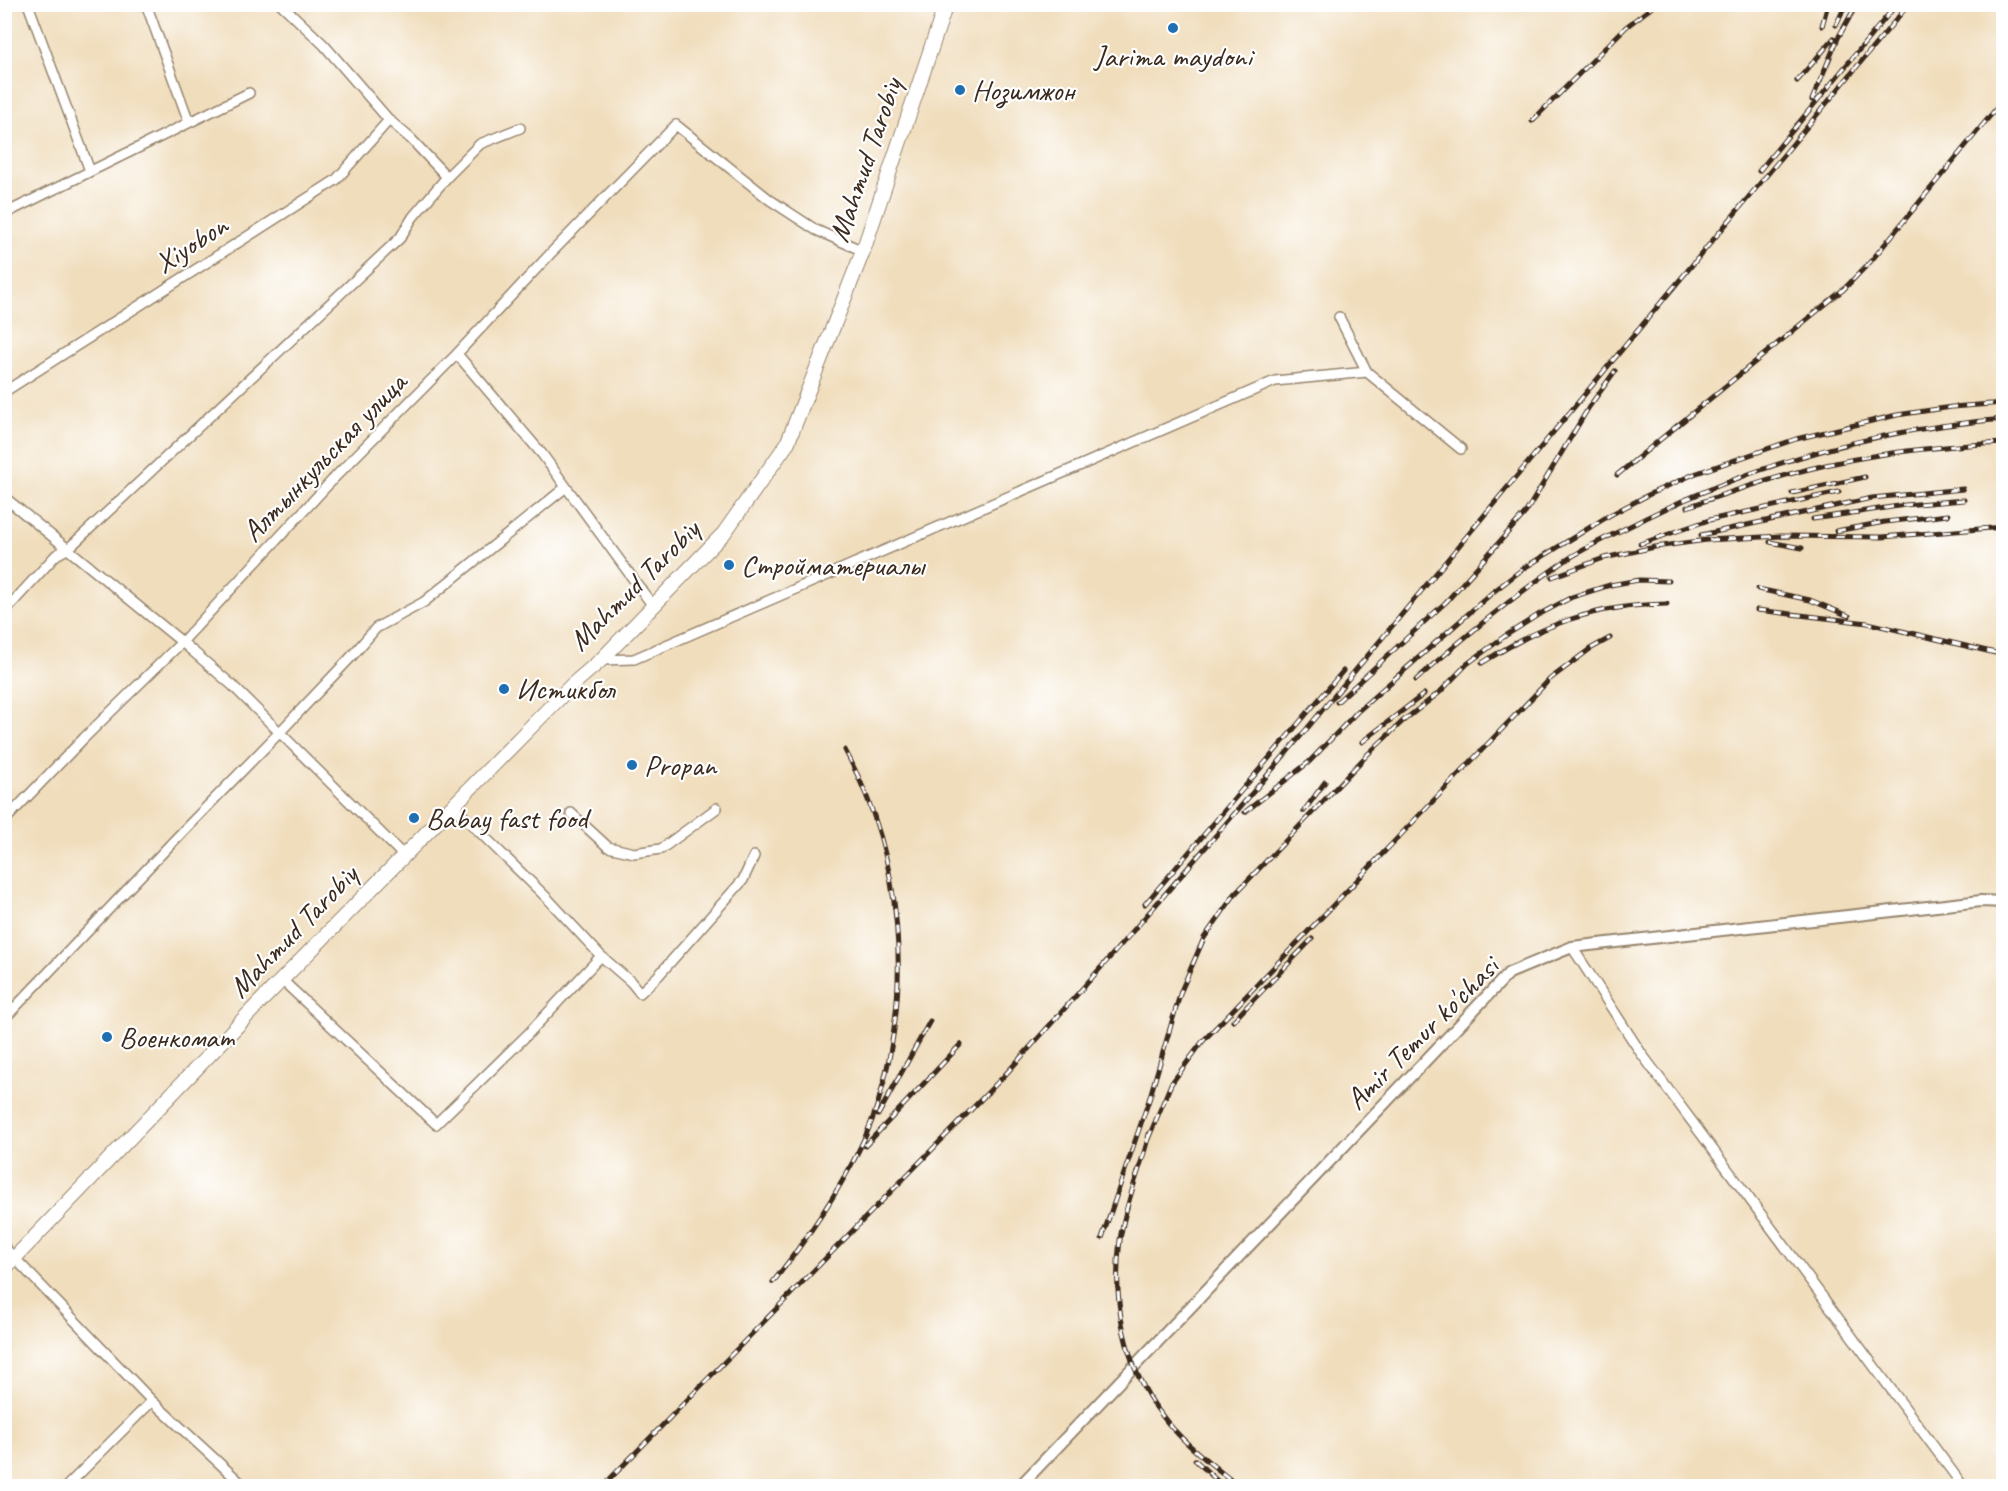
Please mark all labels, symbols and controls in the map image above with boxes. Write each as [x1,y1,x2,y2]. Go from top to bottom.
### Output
marker: Jarima maydoni [1166,21,1180,35]
place label: Jarima maydoni [1092,37,1255,75]
street label: Mahmud Tarobiy [819,71,912,247]
place label: Нозимжон [972,71,1076,109]
marker: Нозимжон [953,83,967,97]
street label: Xiyobon [147,206,236,282]
street label: Алтынкульская улица [233,362,416,550]
street label: Mahmud Tarobiy [560,509,710,659]
place label: Стройматериалы [741,546,926,584]
marker: Стройматериалы [722,558,736,572]
place label: Истикбол [516,670,616,708]
marker: Истикбол [497,682,511,696]
place label: Propan [644,746,718,784]
marker: Propan [625,758,639,772]
place label: Babay fast food [426,799,592,837]
marker: Babay fast food [407,811,421,825]
street label: Mahmud Tarobiy [220,855,368,1006]
street label: Amir Temur ko'chasi [1337,946,1509,1118]
place label: Военкомат [119,1018,236,1056]
marker: Военкомат [100,1030,114,1044]

